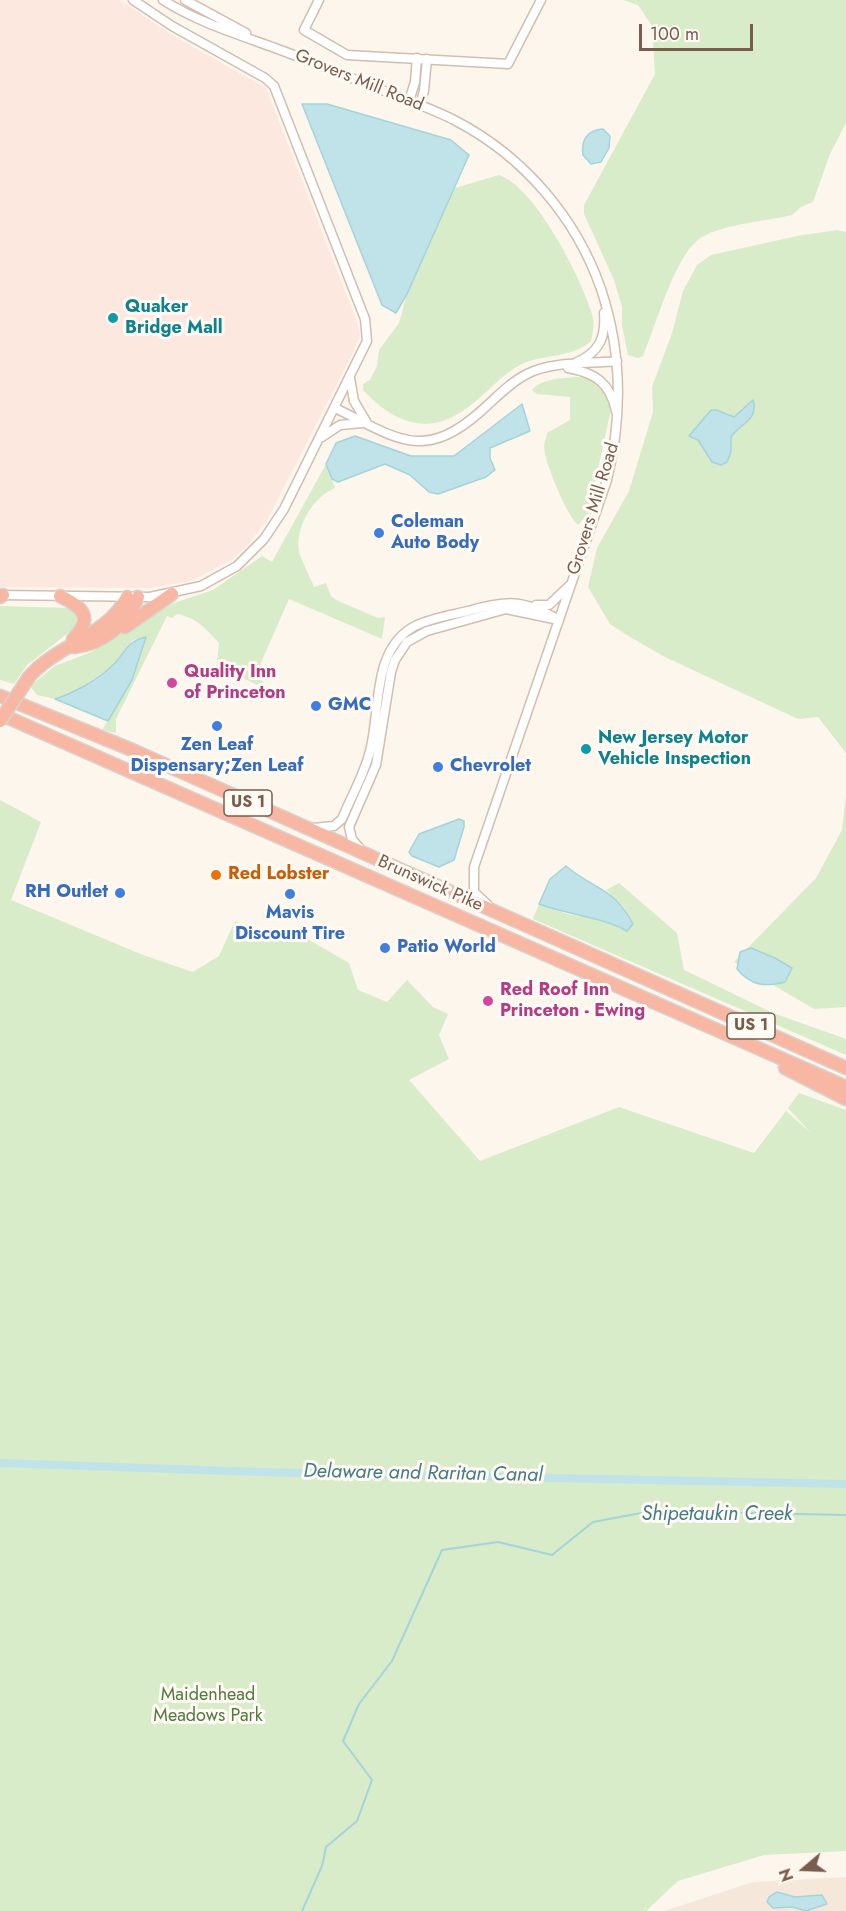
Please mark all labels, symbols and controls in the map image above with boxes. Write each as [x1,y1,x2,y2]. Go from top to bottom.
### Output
scale bar [642,12,756,50]
text: 100 m [650,21,699,47]
street label: Grovers Mill Road [291,45,427,117]
place label: Quaker Bridge Mall [125,297,223,340]
marker: Quaker Bridge Mall [106,311,120,325]
street label: Grovers Mill Road [564,440,624,578]
place label: Coleman Auto Body [391,512,479,554]
marker: Coleman Auto Body [372,526,386,540]
place label: Quality Inn of Princeton [184,662,286,704]
marker: Quality Inn of Princeton [165,676,179,690]
place label: GMC [328,695,371,717]
marker: GMC [309,699,323,713]
marker: Zen Leaf Dispensary;Zen Leaf [210,719,224,733]
place label: New Jersey Motor Vehicle Inspection [598,728,751,771]
place label: Zen Leaf Dispensary;Zen Leaf [131,735,303,777]
marker: New Jersey Motor Vehicle Inspection [579,742,593,756]
place label: Chevrolet [450,756,531,778]
marker: Chevrolet [431,760,445,774]
road number: US 1 [224,790,272,816]
street label: Brunswick Pike [374,851,486,917]
place label: Red Lobster [228,864,329,886]
marker: Red Lobster [209,868,223,882]
place label: RH Outlet [25,882,108,904]
marker: RH Outlet [113,886,127,900]
marker: Mavis Discount Tire [283,887,297,901]
place label: Mavis Discount Tire [235,903,345,946]
place label: Patio World [397,937,496,959]
marker: Patio World [378,941,392,955]
place label: Red Roof Inn Princeton - Ewing [500,980,645,1022]
marker: Red Roof Inn Princeton - Ewing [481,994,495,1008]
road number: US 1 [727,1013,775,1039]
water label: Delaware and Raritan Canal [303,1460,543,1488]
water label: Shipetaukin Creek [642,1503,792,1527]
park label: Maidenhead Meadows Park [153,1685,263,1728]
north arrow [774,1839,834,1899]
text: N [774,1865,799,1885]

